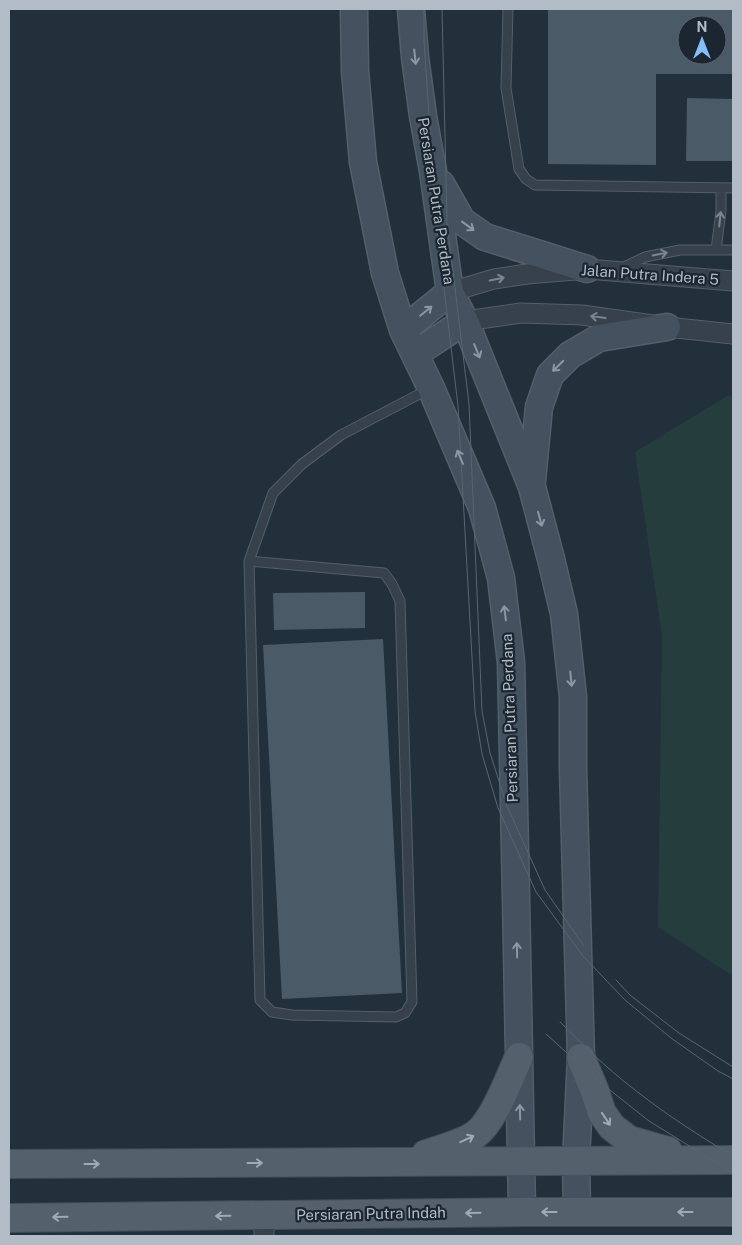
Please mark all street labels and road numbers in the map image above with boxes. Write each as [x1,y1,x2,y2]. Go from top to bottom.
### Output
street label: Persiaran Putra Perdana [415,116,458,286]
street label: Jalan Putra Indera 5 [580,261,720,288]
street label: Persiaran Putra Perdana [498,633,521,803]
street label: Persiaran Putra Indah [296,1204,446,1223]

